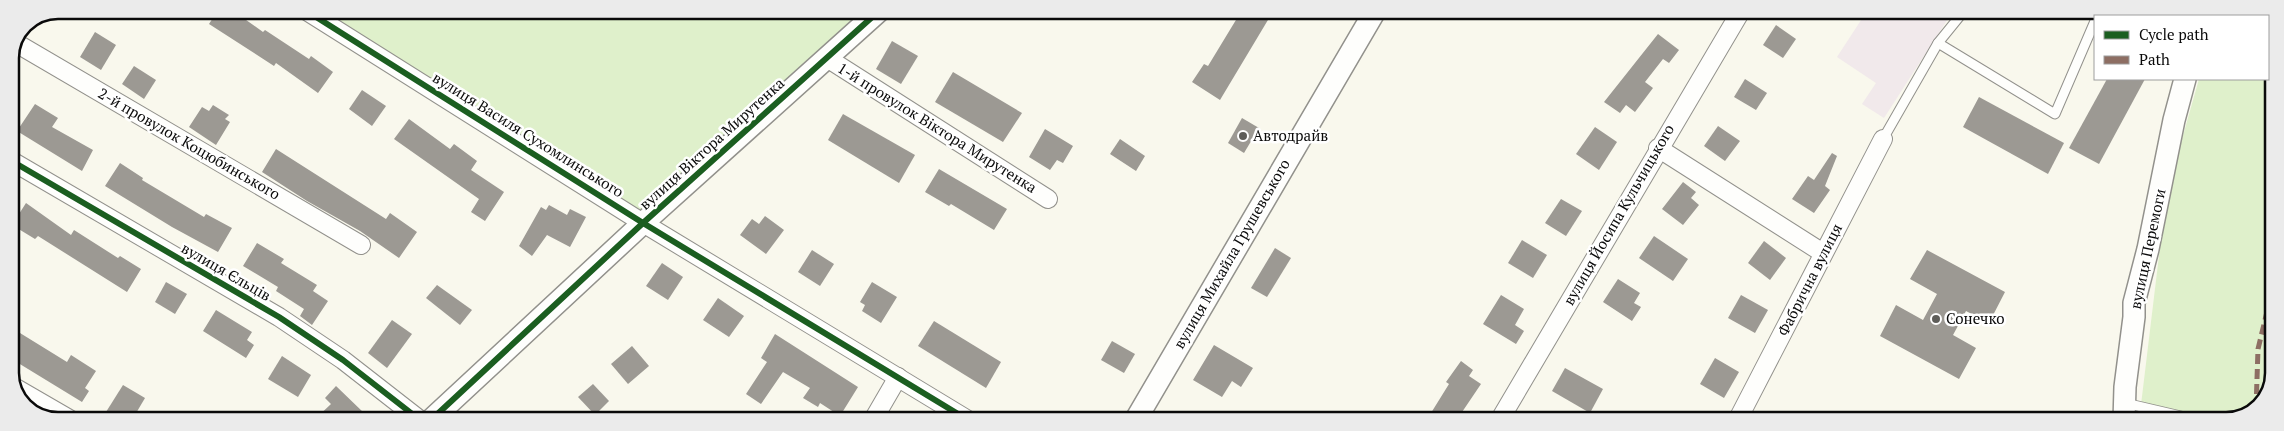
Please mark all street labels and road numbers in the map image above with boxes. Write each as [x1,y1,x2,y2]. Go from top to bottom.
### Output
street label: 1-й провулок Віктора Мирутенка [834,57,1041,197]
street label: вулиця Василя Сухомлинського [429,67,628,201]
street label: вулиця Віктора Мирутенка [635,73,788,214]
street label: 2-й провулок Коцюбинського [95,83,284,204]
street label: вулиця Йосипа Кульчицького [1558,120,1678,309]
street label: вулиця Михайла Грушевського [1168,155,1294,352]
street label: вулиця Перемоги [2124,187,2170,311]
street label: Фабрична вулиця [1772,220,1846,339]
street label: вулиця Єльців [178,237,275,305]

